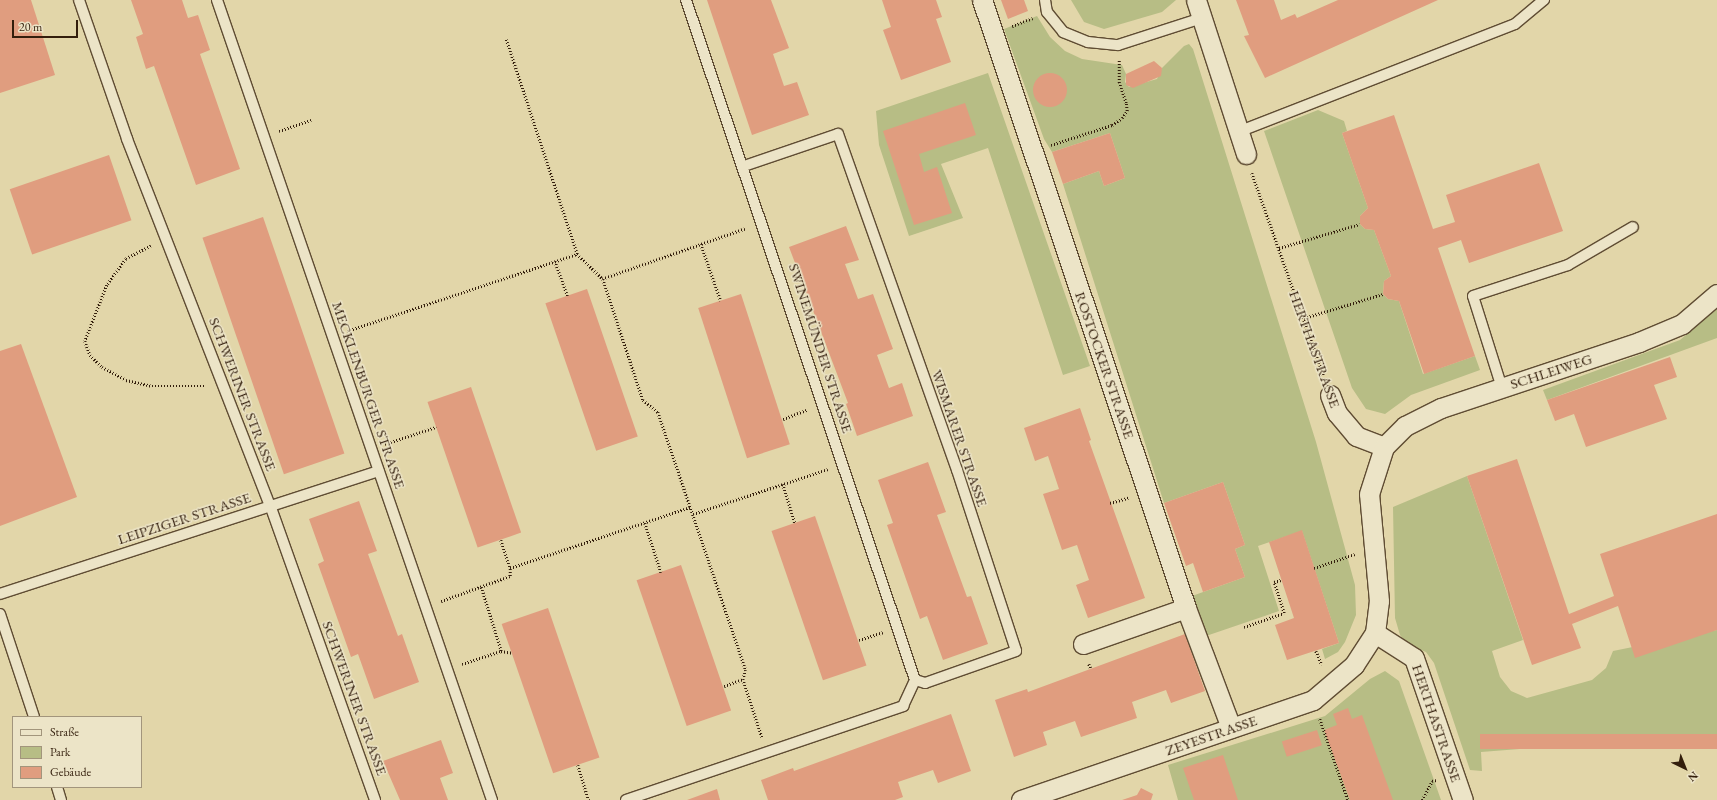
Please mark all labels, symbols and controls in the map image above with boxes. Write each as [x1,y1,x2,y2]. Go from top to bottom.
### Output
scale bar [14,12,80,38]
text: 20 m [19,19,42,35]
street label: SWINEMÜNDER STRASSE [785,261,857,435]
street label: HERTHASTRASSE [1285,288,1345,410]
street label: ROSTOCKER STRASSE [1071,289,1139,441]
street label: MECKLENBURGER STRASSE [328,299,410,491]
street label: SCHWERINER STRASSE [205,315,281,473]
street label: SCHLEIWEG [1508,349,1594,393]
street label: WISMARER STRASSE [928,367,992,509]
street label: LEIPZIGER STRASSE [115,488,253,548]
street label: SCHWERINER STRASSE [319,618,391,778]
street label: HERTHASTRASSE [1408,662,1466,784]
street label: ZEYESTRASSE [1163,711,1259,759]
legend [12,716,142,788]
text: Straße [50,724,79,740]
text: Park [50,744,70,760]
north arrow [1665,748,1705,788]
text: Gebäude [50,764,91,780]
text: N [1685,769,1701,785]

